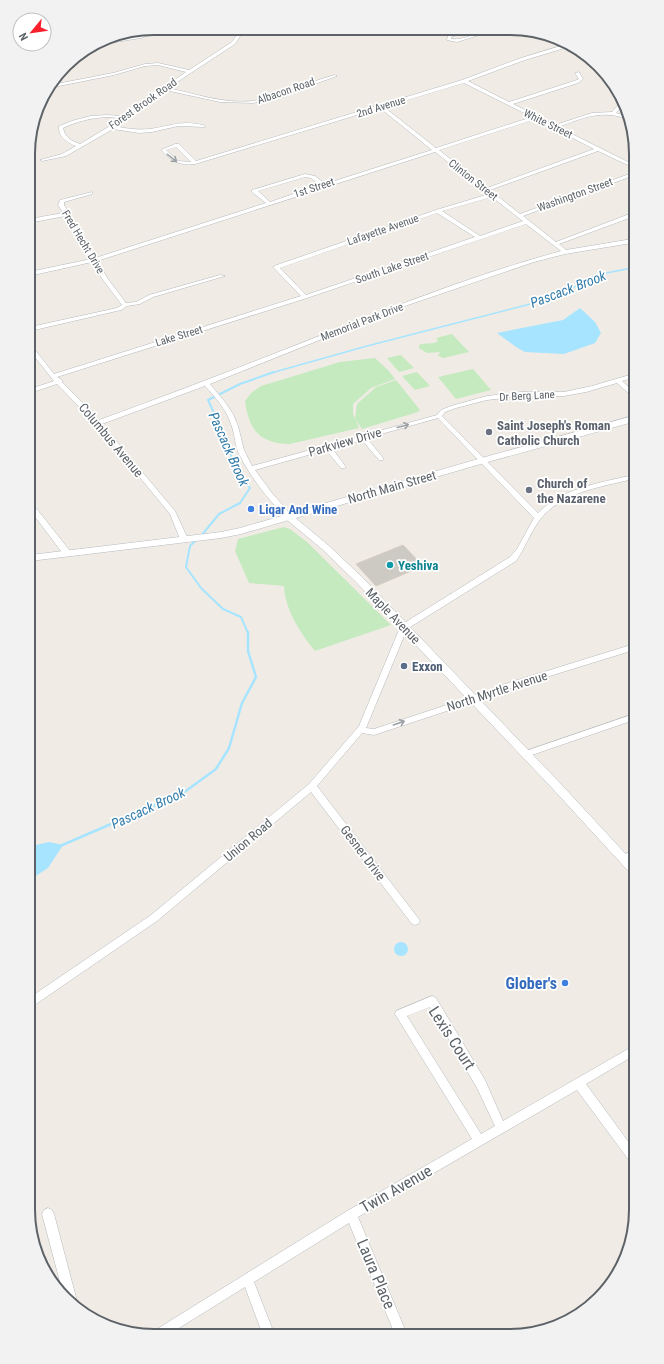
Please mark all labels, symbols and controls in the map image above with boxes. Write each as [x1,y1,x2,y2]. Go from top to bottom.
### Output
north arrow [12,12,52,52]
text: N [16,30,31,43]
street label: Albacon Road [255,75,317,107]
street label: Forest Brook Road [107,76,179,132]
street label: 2nd Avenue [355,93,407,121]
street label: White Street [521,107,575,141]
one-way arrow [167,154,178,162]
street label: Clinton Street [446,157,500,203]
street label: 1st Street [292,175,336,201]
street label: Washington Street [535,175,615,215]
street label: Fred Hecht Drive [59,208,107,276]
street label: Lafayette Avenue [346,212,420,248]
street label: South Lake Street [354,249,430,287]
water label: Pascack Brook [528,267,609,311]
street label: Memorial Park Drive [319,300,405,344]
street label: Lake Street [154,323,204,349]
street label: Dr Berg Lane [499,388,555,404]
street label: Columbus Avenue [76,400,146,480]
water label: Pascack Brook [205,409,253,489]
place label: Saint Joseph's Roman Catholic Church [497,418,610,448]
one-way arrow [396,422,409,429]
street label: Parkview Drive [307,424,383,460]
marker: Saint Joseph's Roman Catholic Church [484,427,494,437]
street label: North Main Street [346,467,438,507]
place label: Church of the Nazarene [537,476,606,506]
marker: Church of the Nazarene [524,485,534,495]
place label: Liqar And Wine [259,502,337,517]
marker: Liqar And Wine [246,504,256,514]
place label: Yeshiva [398,558,438,573]
marker: Yeshiva [385,560,395,570]
street label: Maple Avenue [363,585,423,647]
place label: Exxon [412,659,443,674]
marker: Exxon [399,661,409,671]
street label: North Myrtle Avenue [445,668,549,714]
one-way arrow [392,719,404,727]
water label: Pascack Brook [109,784,188,832]
street label: Union Road [221,815,275,865]
street label: Gesner Drive [337,823,389,883]
place label: Glober's [506,974,557,993]
marker: Glober's [560,978,570,988]
street label: Lexis Court [425,1003,480,1073]
street label: Twin Avenue [357,1161,435,1217]
street label: Laura Place [353,1236,399,1312]

